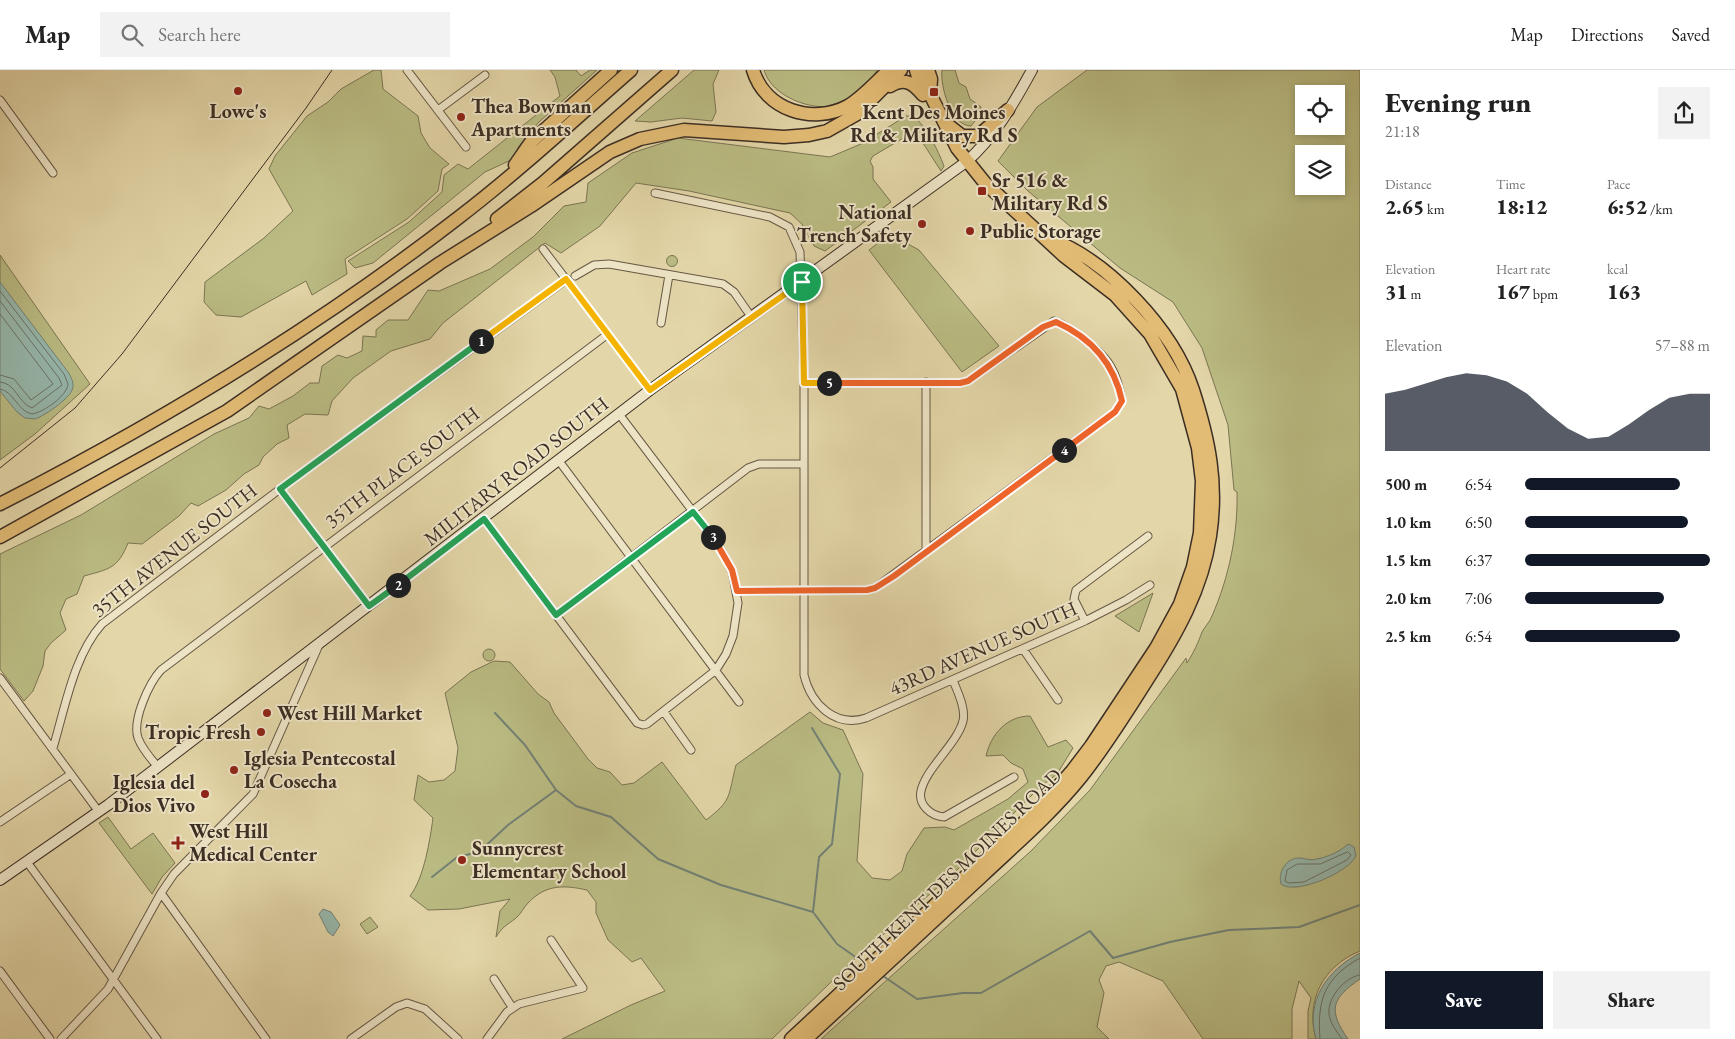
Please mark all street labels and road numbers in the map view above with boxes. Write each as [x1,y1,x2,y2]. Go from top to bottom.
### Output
street label: MILITARY ROAD SOUTH [418,391,614,551]
street label: 35TH PLACE SOUTH [319,400,485,534]
street label: 35TH AVENUE SOUTH [86,477,262,623]
street label: 43RD AVENUE SOUTH [885,595,1081,701]
street label: SOUTH KENT DES MOINES ROAD [827,762,1067,996]

